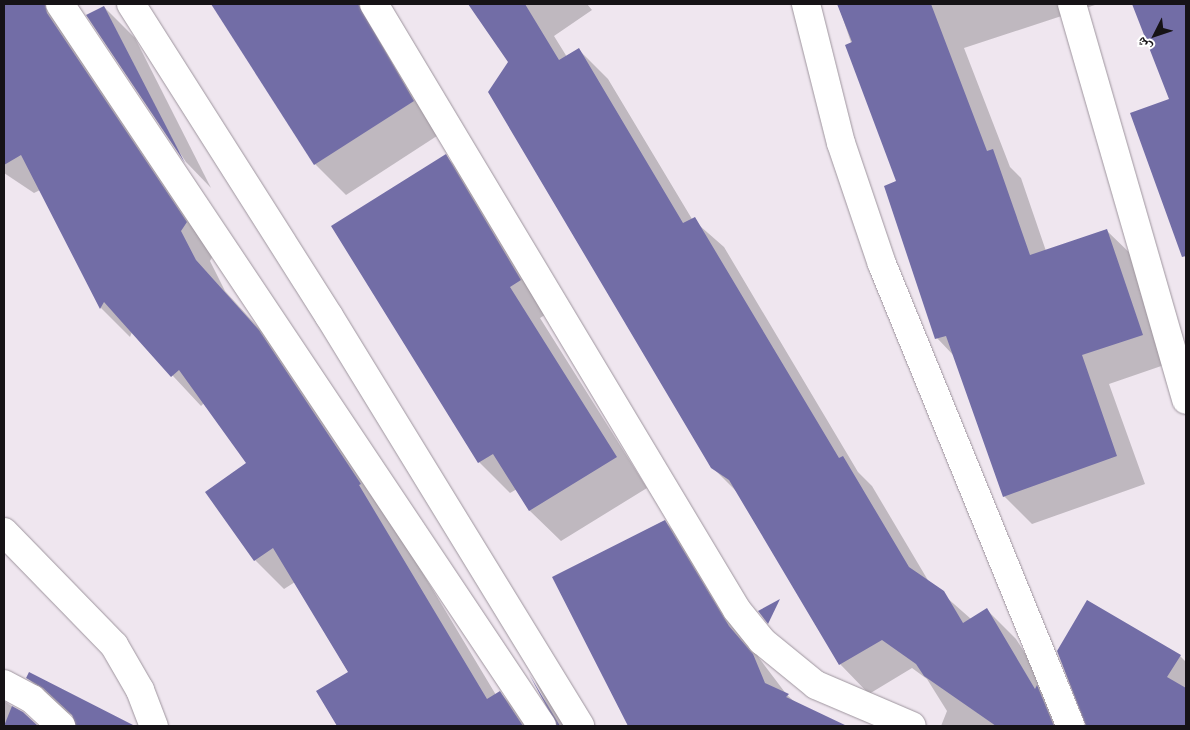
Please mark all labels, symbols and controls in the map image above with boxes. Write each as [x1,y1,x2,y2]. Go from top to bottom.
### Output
north arrow [1130,10,1180,60]
text: ش [1133,34,1155,56]

